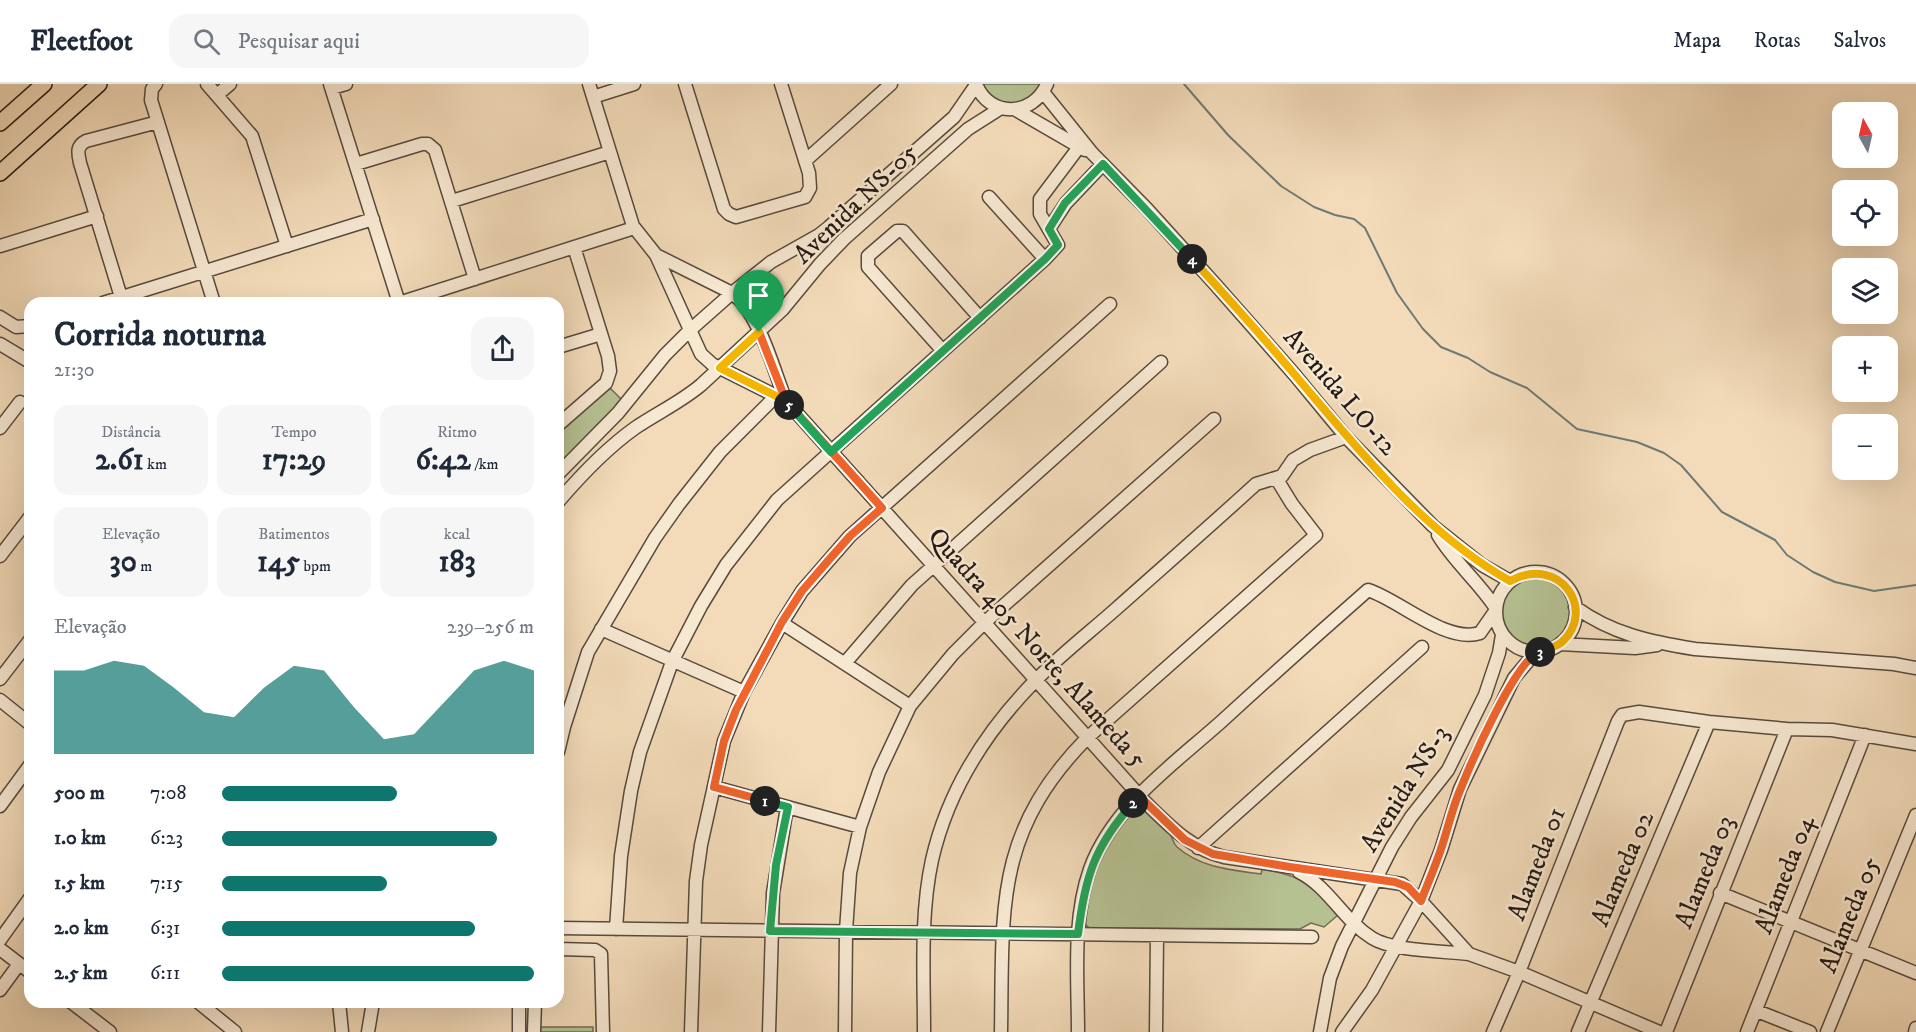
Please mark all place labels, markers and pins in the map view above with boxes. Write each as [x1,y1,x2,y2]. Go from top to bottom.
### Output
pin: 4 [1177,244,1207,274]
pin [733,270,784,332]
pin: 5 [774,390,804,420]
pin: 3 [1525,637,1555,667]
pin: 1 [750,786,780,816]
pin: 2 [1118,788,1148,818]

